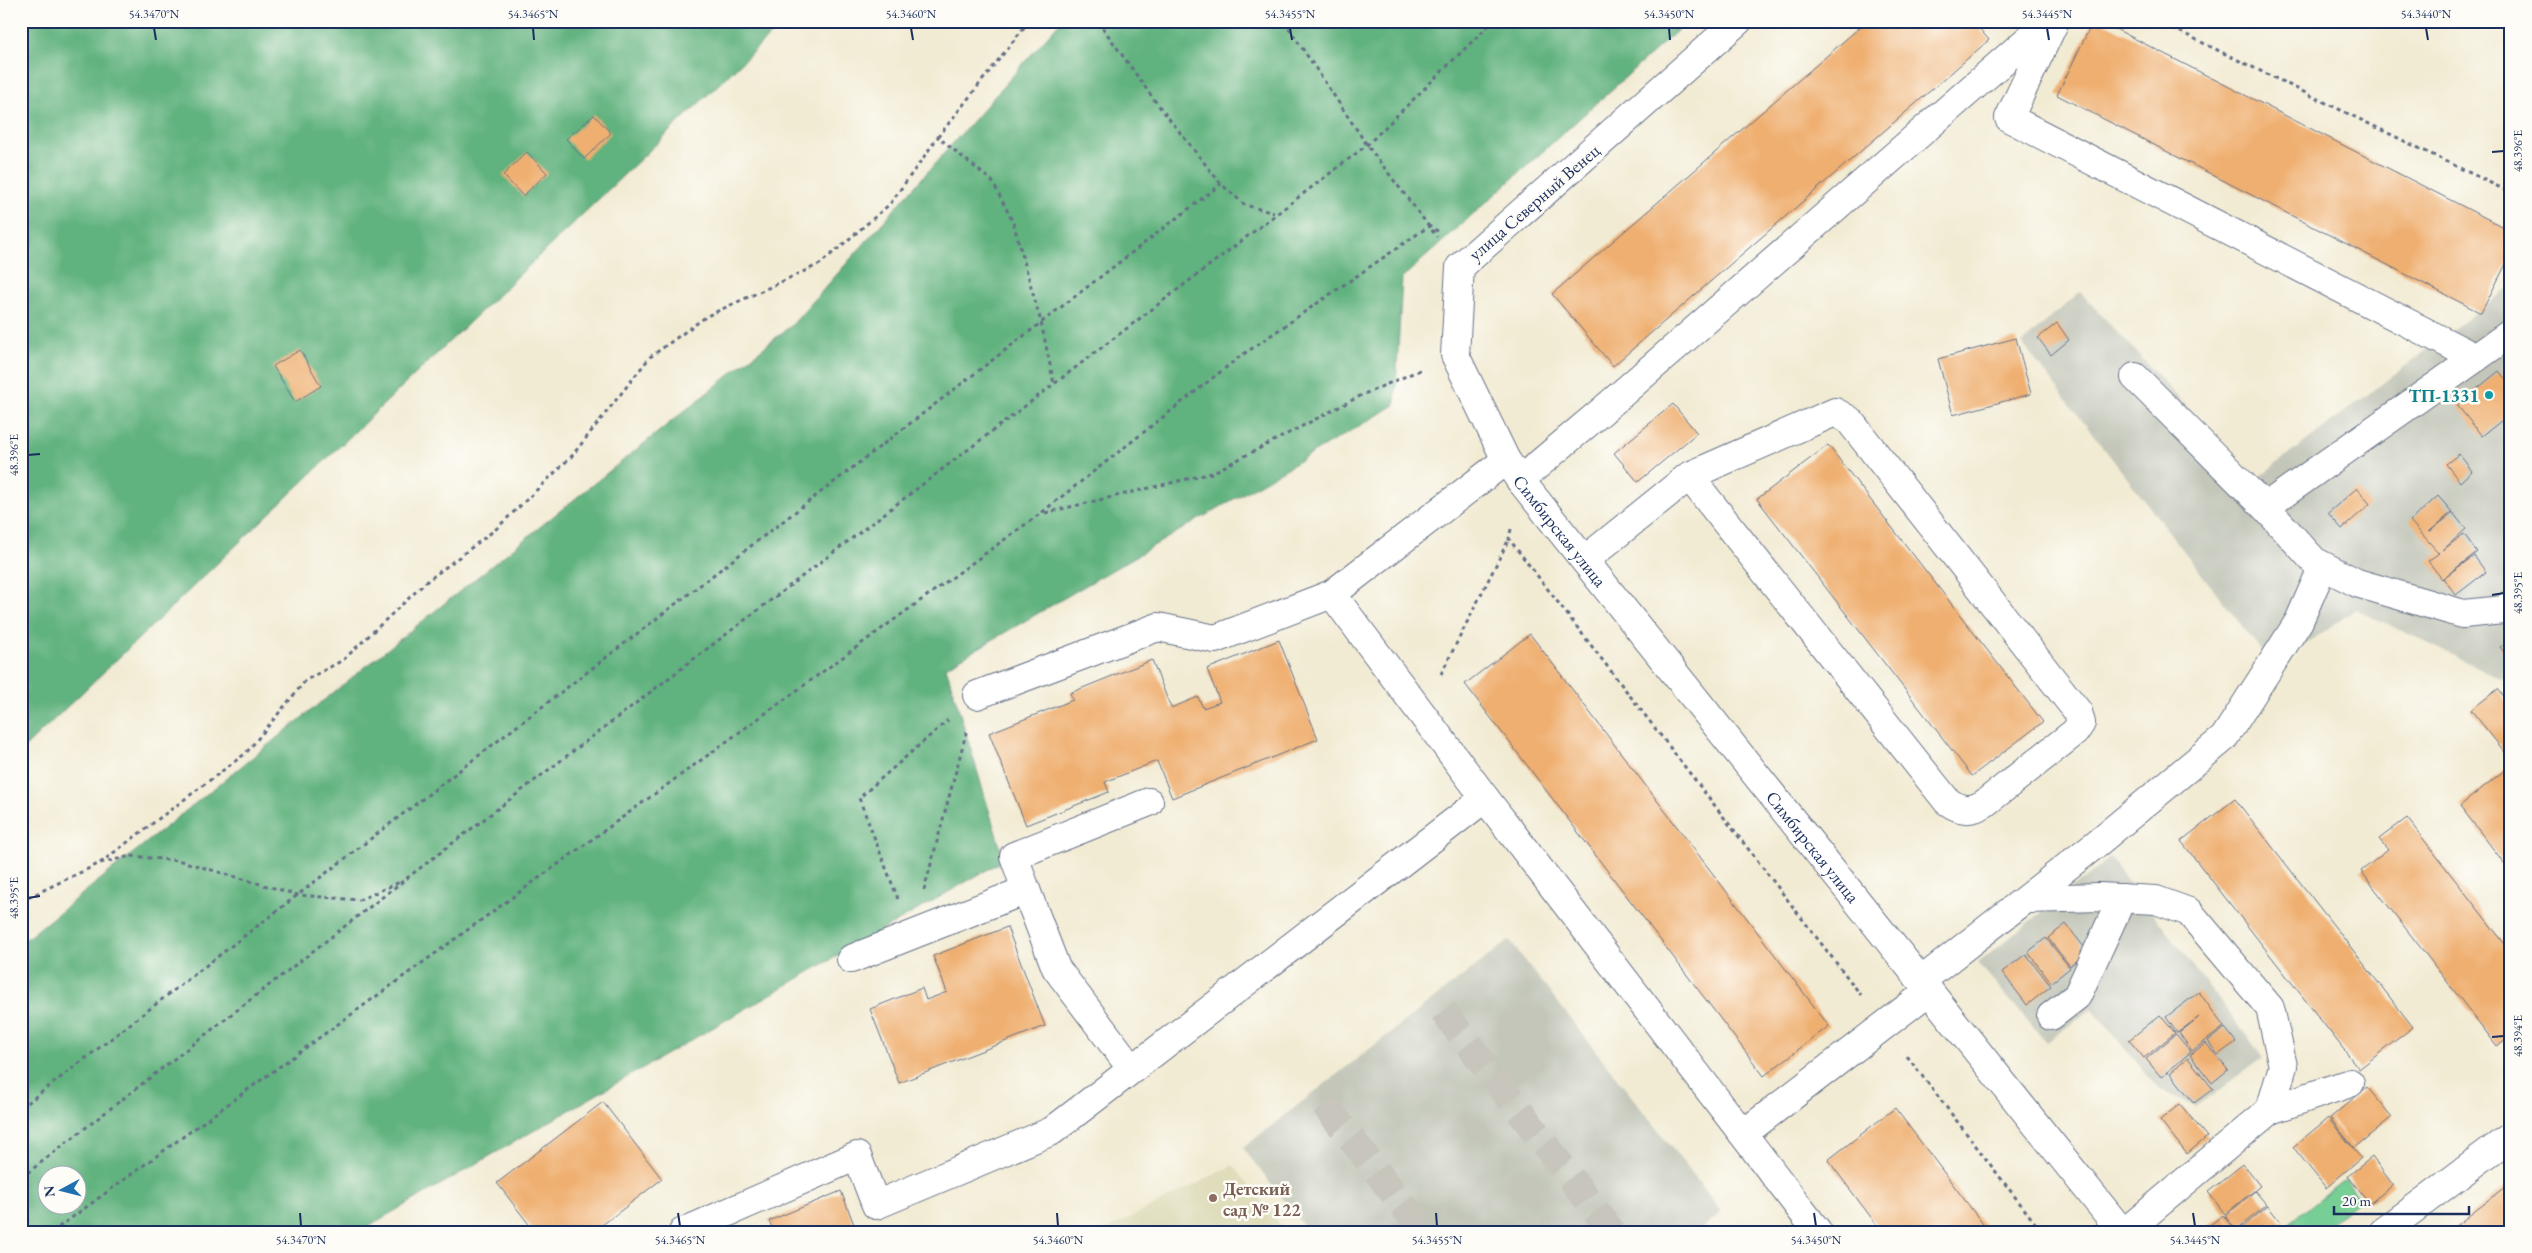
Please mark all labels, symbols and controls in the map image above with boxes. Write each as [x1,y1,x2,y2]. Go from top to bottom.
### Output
text: 54.3470°N [129,6,180,22]
text: 54.3465°N [508,6,559,22]
text: 54.3460°N [886,6,937,22]
text: 54.3455°N [1265,6,1316,22]
text: 54.3450°N [1644,6,1695,22]
text: 54.3445°N [2022,6,2073,22]
text: 54.3440°N [2401,6,2452,22]
text: 48.396°E [2510,130,2526,172]
street label: улица Северный Венец [1464,138,1605,265]
place label: ТП-1331 [2408,384,2479,407]
marker: ТП-1331 [2483,389,2495,401]
text: 48.396°E [6,434,22,476]
street label: Симбирская улица [1508,470,1613,592]
text: 48.395°E [2510,572,2526,614]
street label: Симбирская улица [1762,786,1866,908]
text: 48.395°E [6,877,22,919]
text: 48.394°E [2510,1015,2526,1057]
north arrow [38,1166,88,1216]
place label: Детский сад № 122 [1223,1177,1301,1221]
scale bar [2334,1183,2470,1215]
text: N [39,1184,59,1198]
text: 20 m [2342,1191,2371,1210]
marker: Детский сад № 122 [1207,1192,1219,1204]
text: 54.3470°N [276,1232,327,1248]
text: 54.3465°N [655,1232,706,1248]
text: 54.3460°N [1033,1232,1084,1248]
text: 54.3455°N [1412,1232,1463,1248]
text: 54.3450°N [1791,1232,1842,1248]
text: 54.3445°N [2170,1232,2221,1248]

